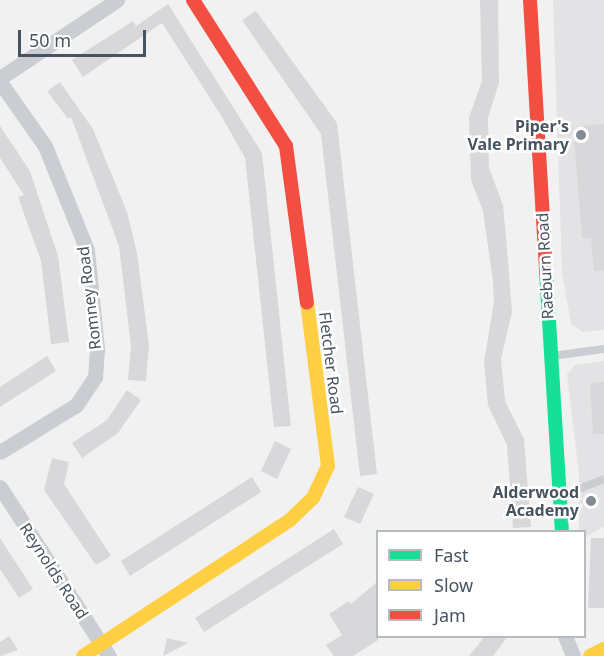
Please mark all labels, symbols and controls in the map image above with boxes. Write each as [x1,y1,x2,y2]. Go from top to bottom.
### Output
scale bar [21,18,148,56]
text: 50 m [29,28,71,52]
place label: Piper's Vale Primary [468,116,569,154]
marker: Piper's Vale Primary [574,128,588,142]
street label: Raeburn Road [533,212,557,320]
street label: Romney Road [73,245,105,351]
street label: Fletcher Road [315,311,347,415]
place label: Alderwood Academy [493,482,579,520]
marker: Alderwood Academy [584,494,598,508]
street label: Reynolds Road [16,519,92,623]
legend [376,530,586,638]
text: Fast [434,543,469,567]
text: Slow [434,573,473,597]
text: Jam [434,603,466,627]

